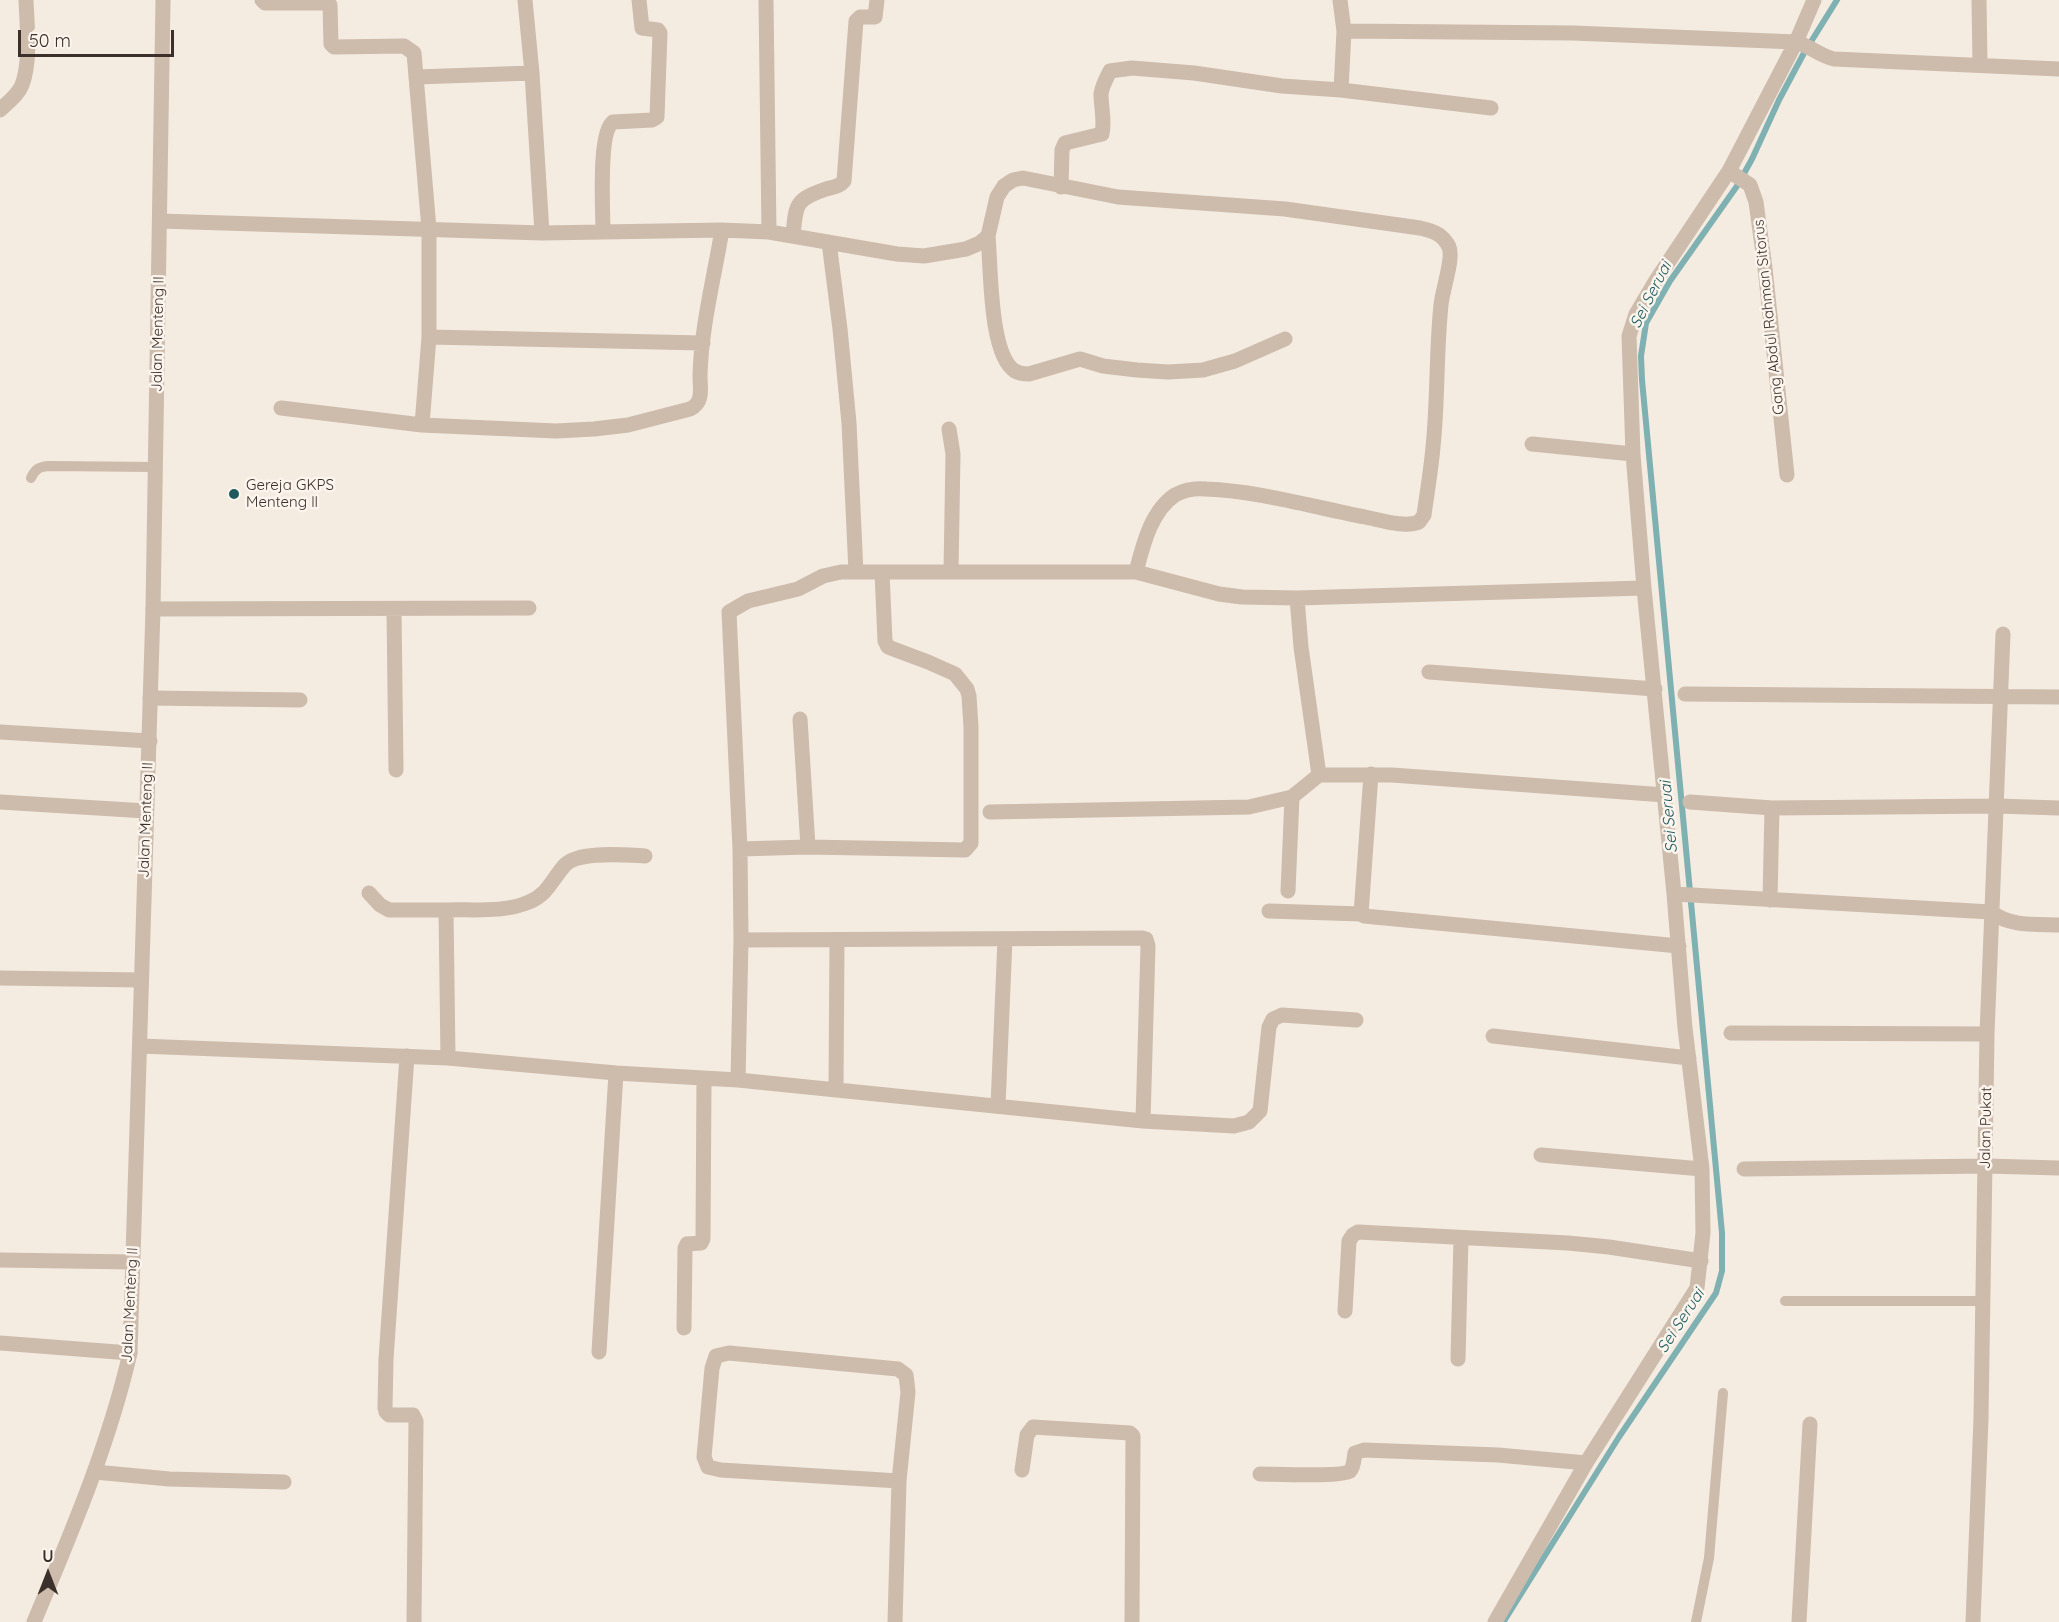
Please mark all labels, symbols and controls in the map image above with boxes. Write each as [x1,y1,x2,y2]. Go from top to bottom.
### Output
scale bar [21,18,177,56]
text: 50 m [29,29,71,52]
street label: Gang Abdul Rahman Sitorus [1750,218,1788,416]
water label: Sei Seruai [1626,258,1676,332]
street label: Jalan Menteng II [148,276,168,392]
place label: Gereja GKPS Menteng ll [246,476,334,511]
marker: Gereja GKPS Menteng ll [227,487,241,501]
street label: Jalan Menteng II [135,762,157,878]
water label: Sei Seruai [1656,780,1682,854]
street label: Jalan Pukat [1976,1087,1996,1169]
street label: Jalan Menteng II [118,1247,142,1363]
water label: Sei Seruai [1653,1285,1709,1357]
north arrow [18,1544,78,1604]
text: U [42,1546,54,1566]

